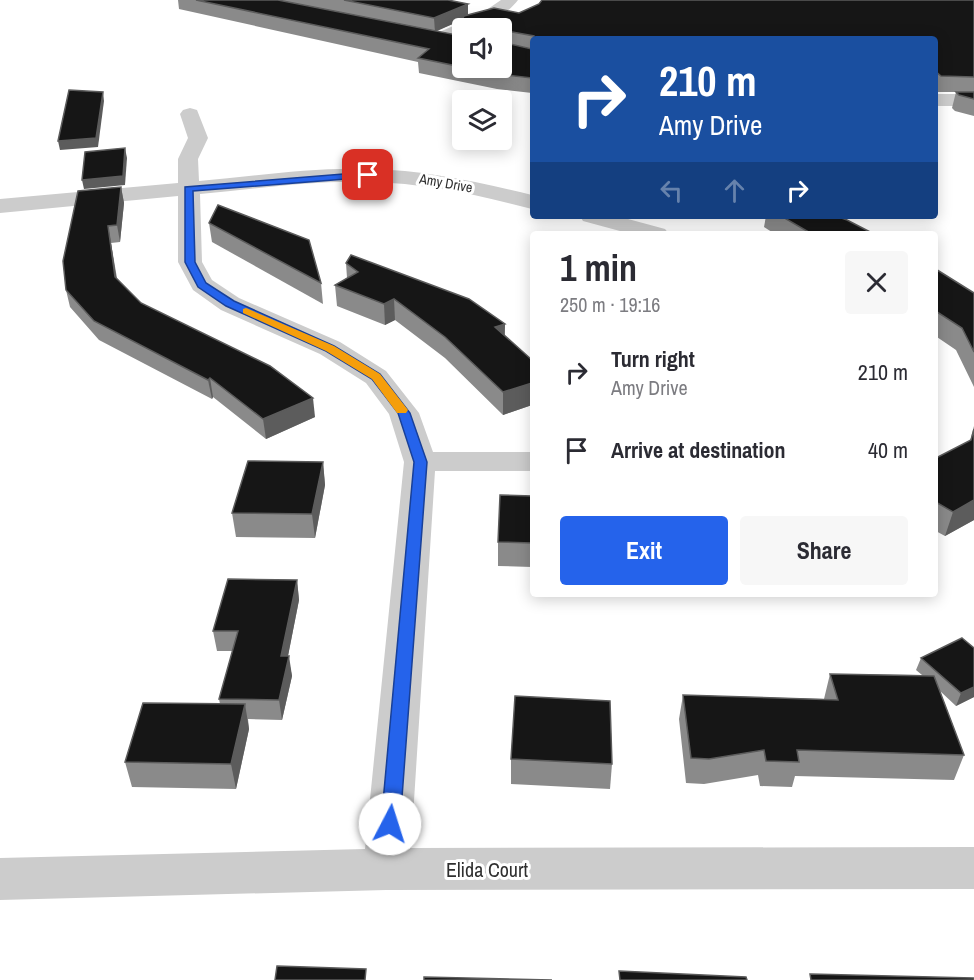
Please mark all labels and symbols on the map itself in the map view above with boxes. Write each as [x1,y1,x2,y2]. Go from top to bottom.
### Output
pin [342,149,393,200]
street label: Amy Drive [417,169,474,197]
position arrow [358,792,422,856]
street label: Elida Court [446,856,528,883]

